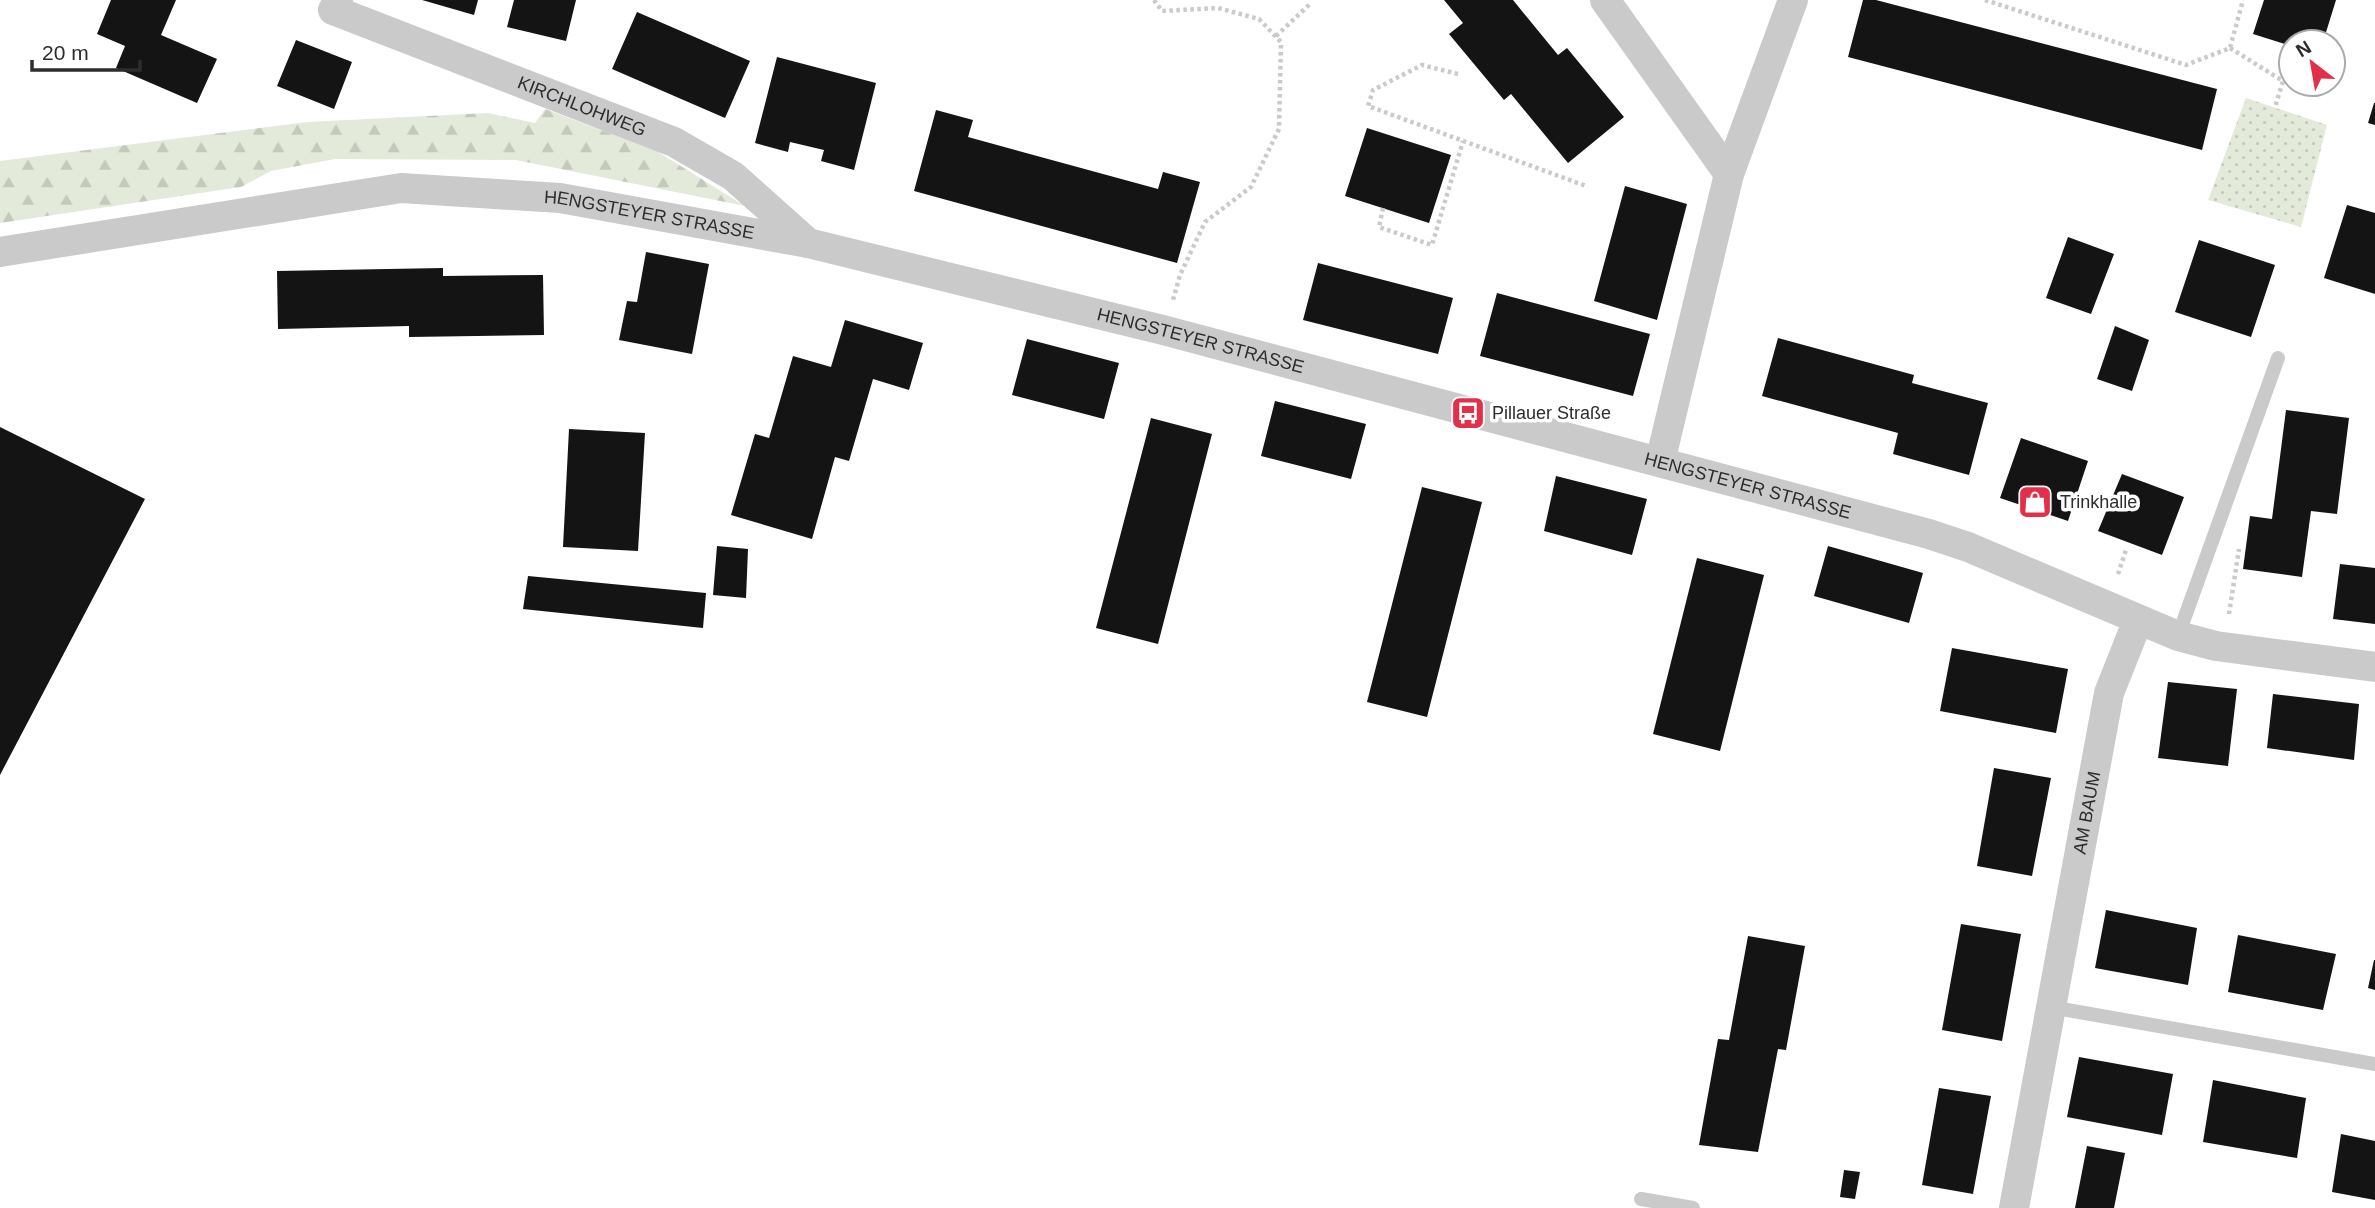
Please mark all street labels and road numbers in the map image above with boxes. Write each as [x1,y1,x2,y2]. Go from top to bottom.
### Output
street label: KIRCHLOHWEG [515,72,649,140]
street label: HENGSTEYER STRASSE [543,187,756,243]
street label: HENGSTEYER STRASSE [1095,304,1306,377]
street label: HENGSTEYER STRASSE [1642,449,1853,523]
street label: AM BAUM [2069,770,2104,856]

